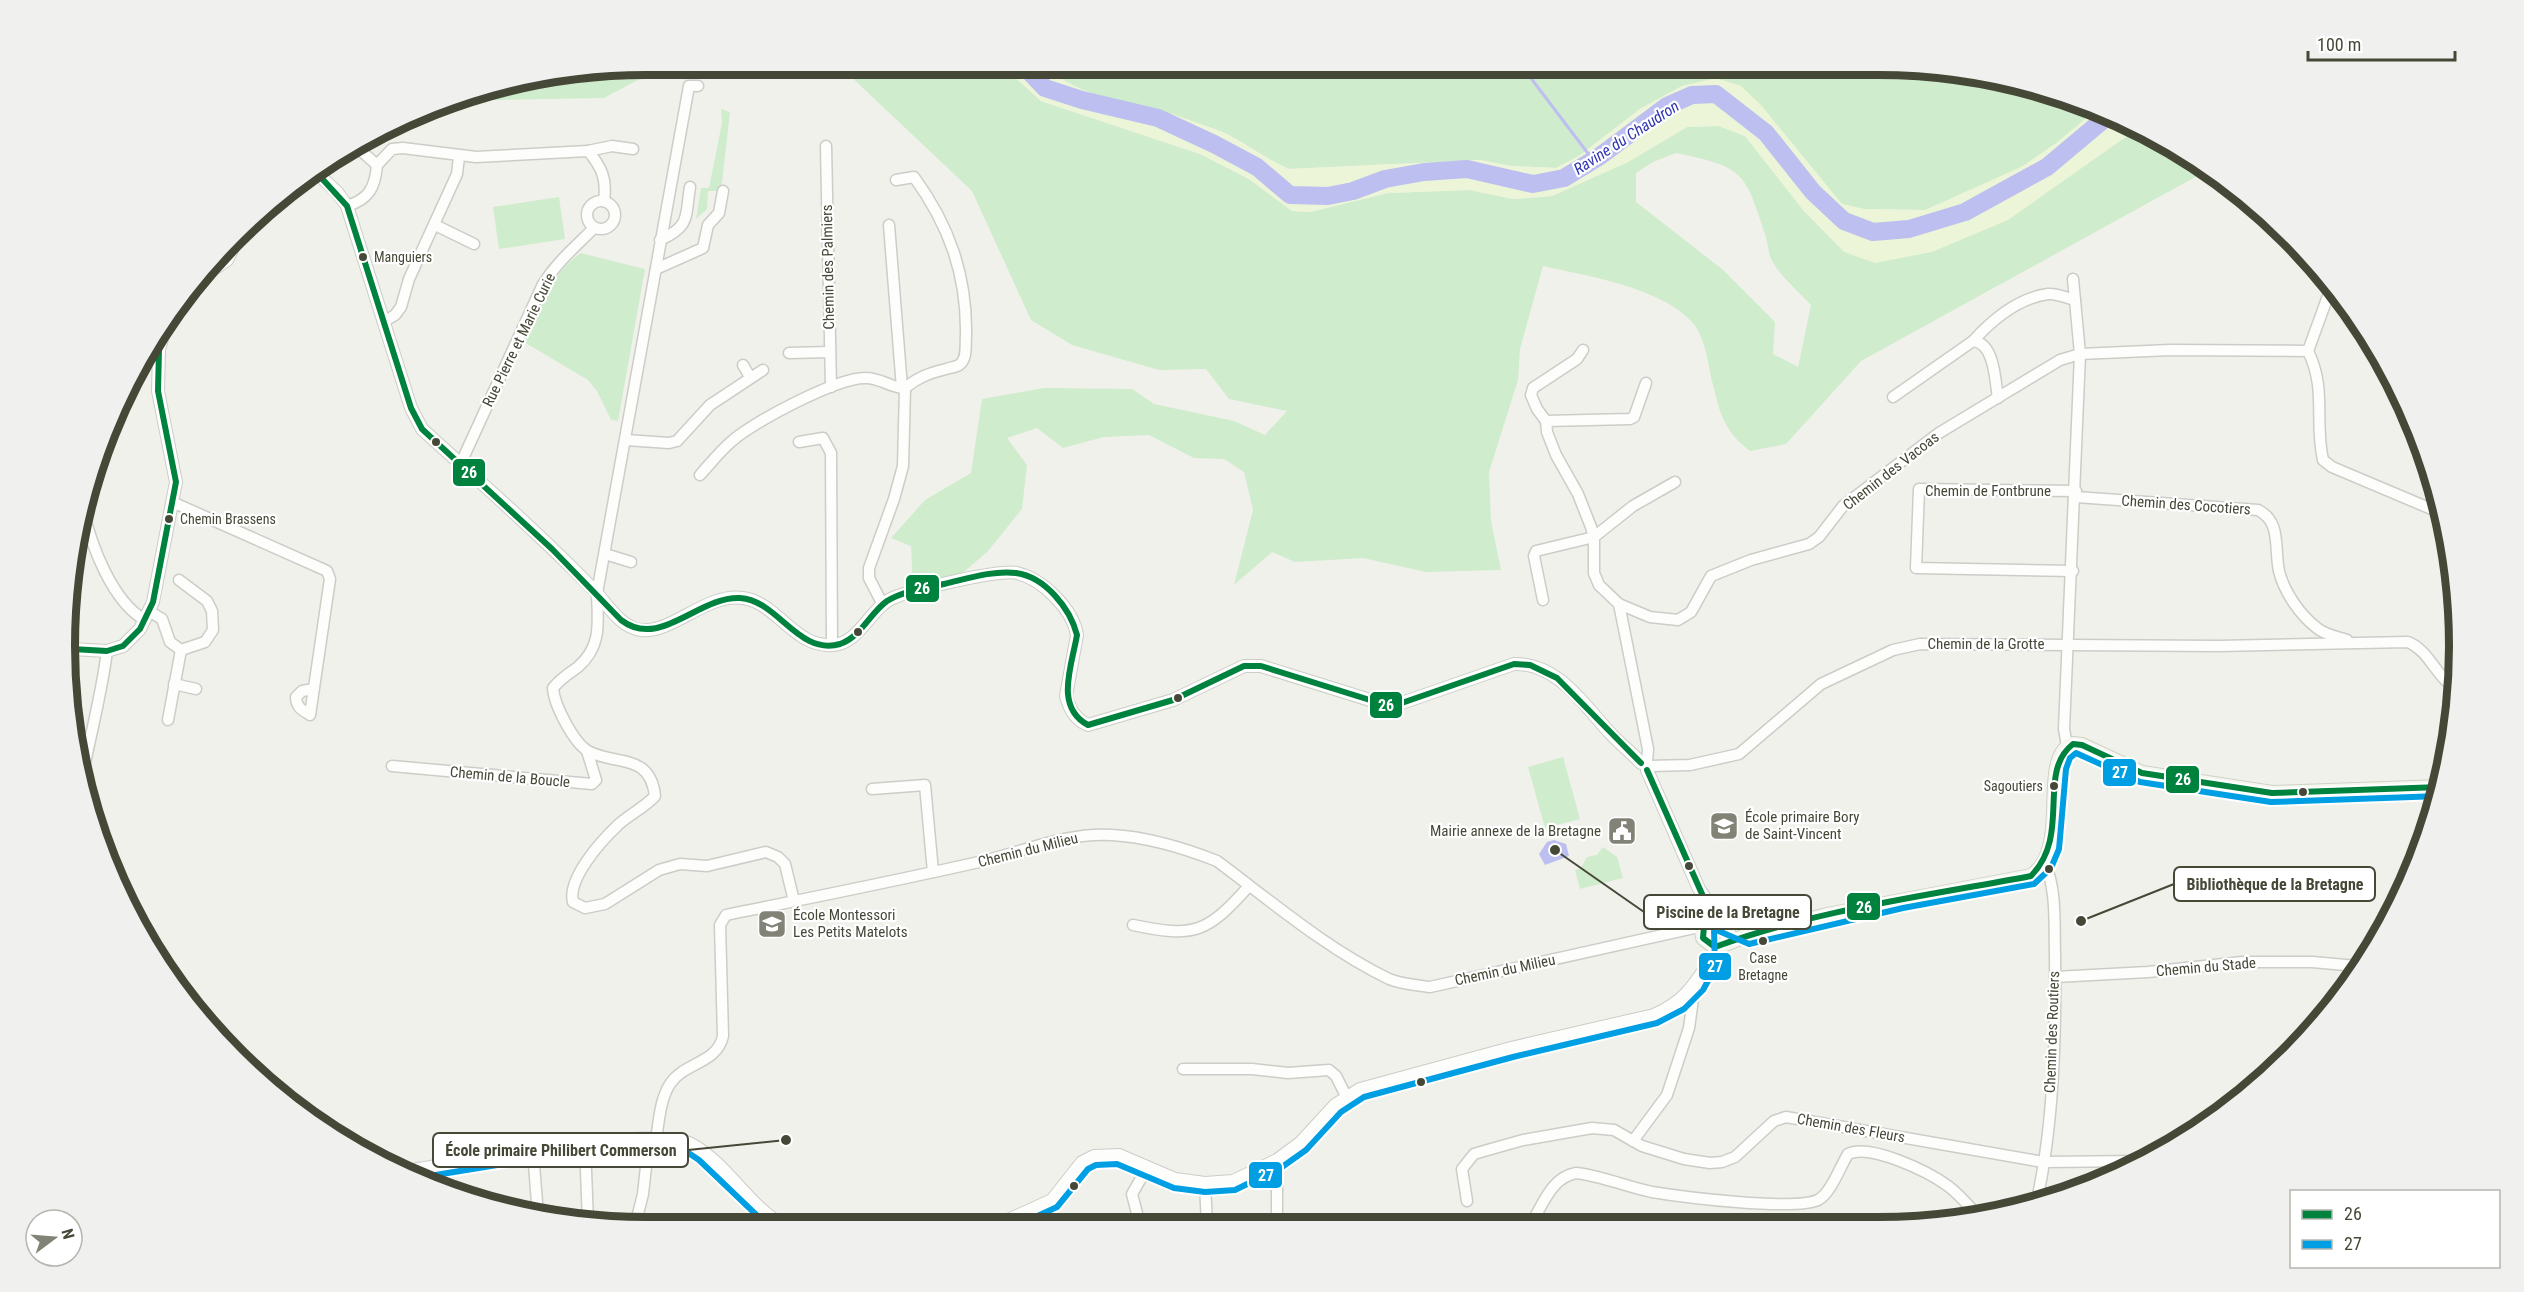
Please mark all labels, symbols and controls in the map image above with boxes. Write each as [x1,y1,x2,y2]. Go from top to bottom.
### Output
scale bar [2308,24,2455,62]
text: 100 m [2317,34,2361,55]
water label: Ravine du Chaudron [1570,96,1683,179]
street label: Chemin des Palmiers [818,204,838,330]
place label: Manguiers [374,249,432,265]
marker: Manguiers [357,251,369,263]
street label: Rue Pierre et Marie Curie [479,270,559,410]
street label: Chemin des Vacoas [1839,428,1943,514]
unlabelled marker [430,436,442,448]
line badge: 26 [452,458,486,487]
text: 26 [461,463,477,482]
street label: Chemin de Fontbrune [1925,482,2051,500]
street label: Chemin des Cocotiers [2121,491,2252,519]
place label: Chemin Brassens [180,511,276,527]
marker: Chemin Brassens [163,513,175,525]
line badge: 26 [905,574,940,603]
text: 26 [914,579,930,598]
unlabelled marker [852,626,864,638]
street label: Chemin de la Grotte [1928,635,2044,653]
line badge: 26 [1369,691,1403,719]
unlabelled marker [1172,692,1184,704]
text: 26 [1378,696,1394,715]
line badge: 27 [2102,758,2137,787]
street label: Chemin de la Boucle [449,763,571,791]
text: 27 [2112,763,2128,782]
line badge: 26 [2165,765,2200,794]
text: 26 [2175,770,2191,789]
place label: Sagoutiers [1984,778,2043,794]
marker: Sagoutiers [2048,780,2060,792]
unlabelled marker [2297,786,2309,798]
place label: École primaire Bory de Saint-Vincent [1745,808,1860,843]
school or university icon: École primaire Bory de Saint-Vincent [1708,810,1740,842]
public building icon: Mairie annexe de la Bretagne [1606,815,1638,847]
place label: Mairie annexe de la Bretagne [1430,822,1601,840]
street label: Chemin du Milieu [976,829,1080,871]
unlabelled marker [1683,860,1695,872]
unlabelled marker [2043,863,2055,875]
callout: Bibliothèque de la Bretagne [2174,867,2375,901]
text: Bibliothèque de la Bretagne [2187,875,2364,894]
line badge: 26 [1846,892,1881,921]
callout: Piscine de la Bretagne [1644,895,1811,929]
text: 26 [1856,898,1872,917]
text: Piscine de la Bretagne [1656,903,1800,922]
place label: École Montessori Les Petits Matelots [793,906,908,941]
school or university icon: École Montessori Les Petits Matelots [756,908,788,940]
marker: Case Bretagne [1757,935,1769,947]
place label: Case Bretagne [1738,950,1788,983]
street label: Chemin du Milieu [1453,951,1557,989]
line badge: 27 [1698,952,1732,981]
street label: Chemin du Stade [2155,954,2257,980]
text: 27 [1707,957,1723,976]
street label: Chemin des Routiers [2041,971,2063,1093]
unlabelled marker [1415,1076,1427,1088]
street label: Chemin des Fleurs [1796,1110,1907,1146]
callout: École primaire Philibert Commerson [433,1133,688,1167]
text: École primaire Philibert Commerson [445,1141,677,1160]
line badge: 27 [1248,1161,1283,1189]
text: 27 [1258,1166,1274,1185]
unlabelled marker [1068,1180,1080,1192]
legend [2290,1190,2500,1268]
text: 26 [2344,1203,2362,1224]
north arrow [24,1208,84,1268]
text: N [57,1227,78,1241]
text: 27 [2344,1233,2362,1254]

